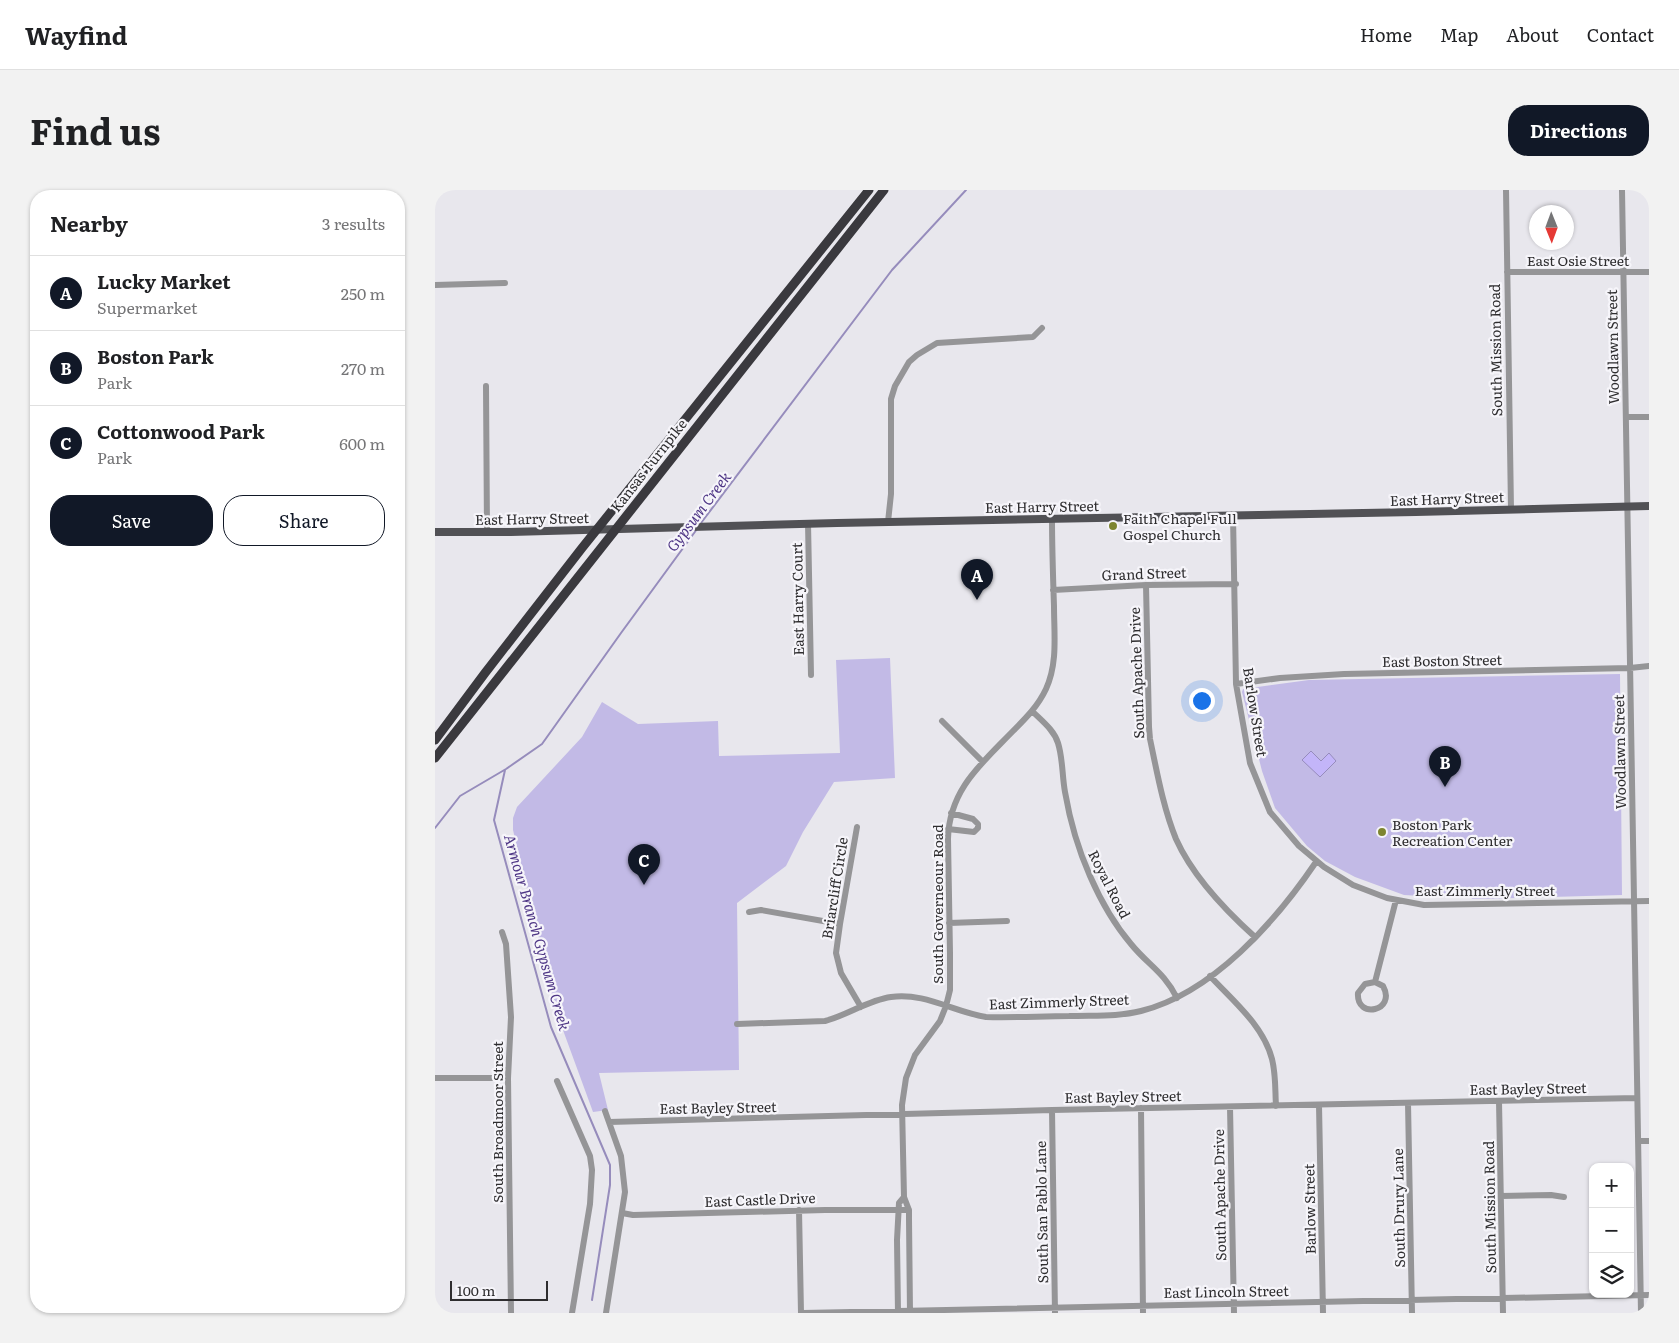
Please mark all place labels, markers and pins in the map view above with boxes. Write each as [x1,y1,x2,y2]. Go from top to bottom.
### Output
place label: Faith Chapel Full Gospel Church [1123,508,1237,544]
marker: Faith Chapel Full Gospel Church [1107,520,1119,532]
pin: A [961,559,993,600]
pin: B [1429,746,1461,787]
place label: Boston Park Recreation Center [1392,814,1513,850]
marker: Boston Park Recreation Center [1376,826,1388,838]
pin: C [628,844,660,885]

